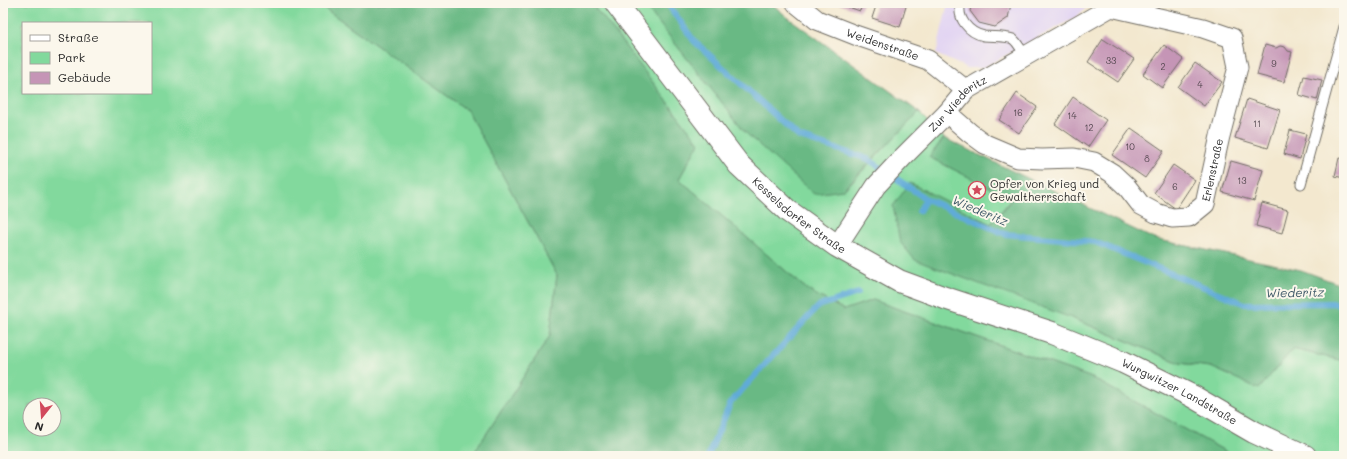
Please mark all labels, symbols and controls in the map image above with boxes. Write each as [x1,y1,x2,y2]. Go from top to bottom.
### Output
legend [22,22,152,94]
street label: Weidenstraße [844,24,921,63]
text: Straße [58,29,99,45]
text: Park [58,49,85,65]
house number: 33 [1106,55,1116,66]
house number: 9 [1271,58,1277,69]
house number: 2 [1160,61,1166,72]
text: Gebäude [58,69,111,85]
street label: Zur Wiederitz [925,72,989,135]
house number: 4 [1197,79,1203,90]
house number: 16 [1013,107,1023,118]
house number: 14 [1067,110,1077,121]
house number: 11 [1253,118,1261,129]
house number: 12 [1084,122,1094,133]
street label: Erlenstraße [1198,137,1226,203]
house number: 10 [1125,141,1135,152]
house number: 8 [1144,153,1150,164]
street label: Kesselsdorfer Straße [749,173,849,257]
house number: 13 [1237,175,1247,186]
place label: Opfer von Krieg und Gewaltherrschaft [990,176,1099,204]
place icon: Opfer von Krieg und Gewaltherrschaft [967,180,987,200]
house number: 6 [1172,181,1178,192]
water label: Wiederitz [950,191,1011,229]
water label: Wiederitz [1266,283,1325,301]
street label: Wurgwitzer Landstraße [1119,355,1240,428]
north arrow [22,397,62,437]
text: N [33,419,45,435]

